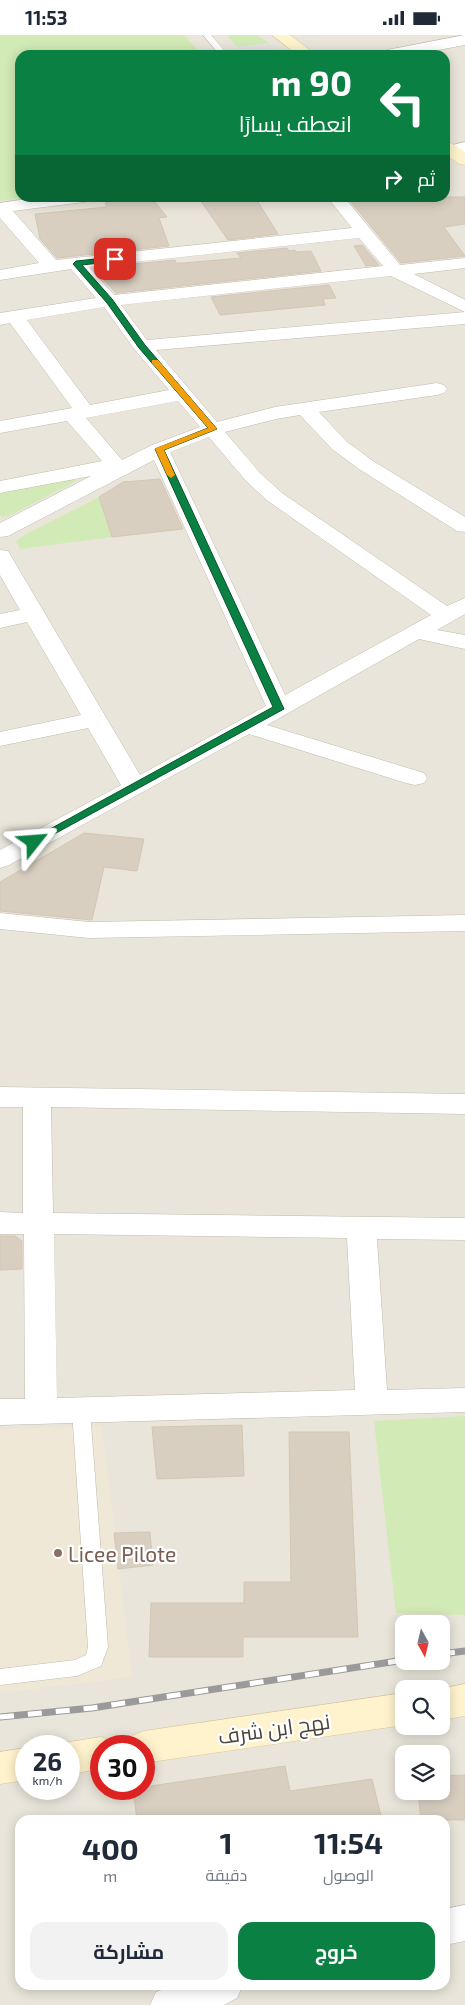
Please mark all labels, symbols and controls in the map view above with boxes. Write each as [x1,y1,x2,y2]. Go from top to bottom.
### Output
text: 11:53 [25,6,68,29]
text: 90 m [271,61,352,103]
icon: left [370,70,435,135]
text: انعطف يسارًا [239,110,352,136]
icon: right [379,165,407,193]
text: ثم [417,167,435,190]
pin [94,238,136,280]
icon: arrive [101,245,129,273]
position arrow [7,815,59,867]
place label: Licee Pilote [68,1541,176,1566]
marker: Licee Pilote [52,1547,64,1559]
north arrow [395,1615,450,1670]
map controls [395,1615,450,1800]
button: search [395,1680,450,1735]
street label: نهج ابن شرف [216,1708,332,1751]
speed limit sign: 30 [90,1735,155,1800]
button: layers [395,1745,450,1800]
text: 26 [33,1746,62,1776]
text: km/h [33,1773,62,1787]
text: 1 [220,1824,233,1860]
text: 11:54 [314,1824,383,1860]
text: 400 [82,1830,139,1866]
text: دقيقة [206,1865,247,1884]
text: الوصول [323,1865,374,1884]
text: m [103,1866,117,1885]
button: مشاركة [30,1922,228,1980]
button: خروج [238,1922,435,1980]

